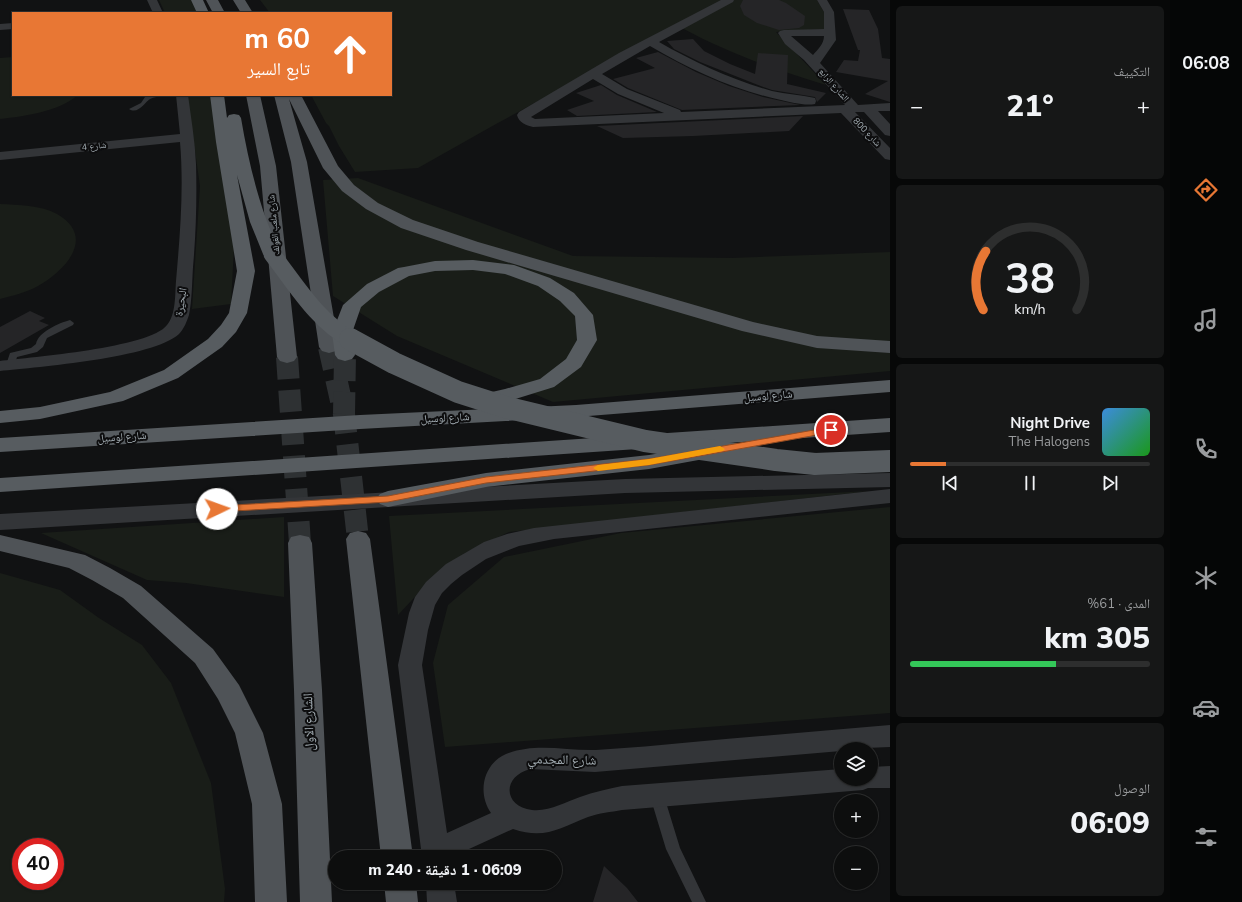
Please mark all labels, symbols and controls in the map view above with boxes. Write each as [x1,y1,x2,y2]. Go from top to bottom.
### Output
text: 60 m [244,20,310,58]
icon: ahead [324,28,376,80]
text: 06:08 [1182,51,1230,75]
text: تابع السير [247,57,310,81]
text: التكييف [1114,63,1150,81]
street label: الشارع الرابع [816,66,852,104]
text: 21° [1006,86,1054,127]
text: − [910,92,923,122]
text: + [1137,92,1150,122]
street label: شارع 800 [850,115,884,149]
street label: شارع 4 [81,139,107,153]
icon: directions [1192,176,1220,204]
street label: شارع ملعب الغولف [265,194,283,256]
text: 38 [1005,251,1055,308]
street label: البحيرة [171,287,191,317]
text: km/h [1014,299,1046,318]
icon: music [1192,306,1220,334]
street label: شارع لوسيل [743,386,793,406]
street label: شارع لوسيل [420,409,470,427]
pin [814,413,848,447]
text: Night Drive [1010,413,1090,433]
icon: arrive [820,419,842,441]
street label: شارع لوسيل [97,428,147,446]
text: The Halogens [1009,433,1090,451]
icon: phone [1192,435,1220,463]
icon: previous [939,472,961,494]
icon: pause [1019,472,1041,494]
icon: next [1099,472,1121,494]
position arrow [196,488,238,530]
icon: climate [1192,564,1220,592]
text: المدى · 61% [1087,595,1150,613]
text: 305 km [1044,618,1150,659]
street label: الشارع الاول [299,693,319,751]
icon: car [1192,694,1220,722]
map controls [834,742,878,890]
button: layers [834,742,878,786]
street label: شارع المجدمي [527,750,597,771]
text: الوصول [1114,780,1150,798]
button: + [834,794,878,838]
text: 06:09 [1070,803,1150,844]
icon: filters [1192,823,1220,851]
speed limit sign: 40 [12,838,64,890]
button: − [834,846,878,890]
text: 06:09 · 1 دقيقة · 240 m [368,860,522,880]

